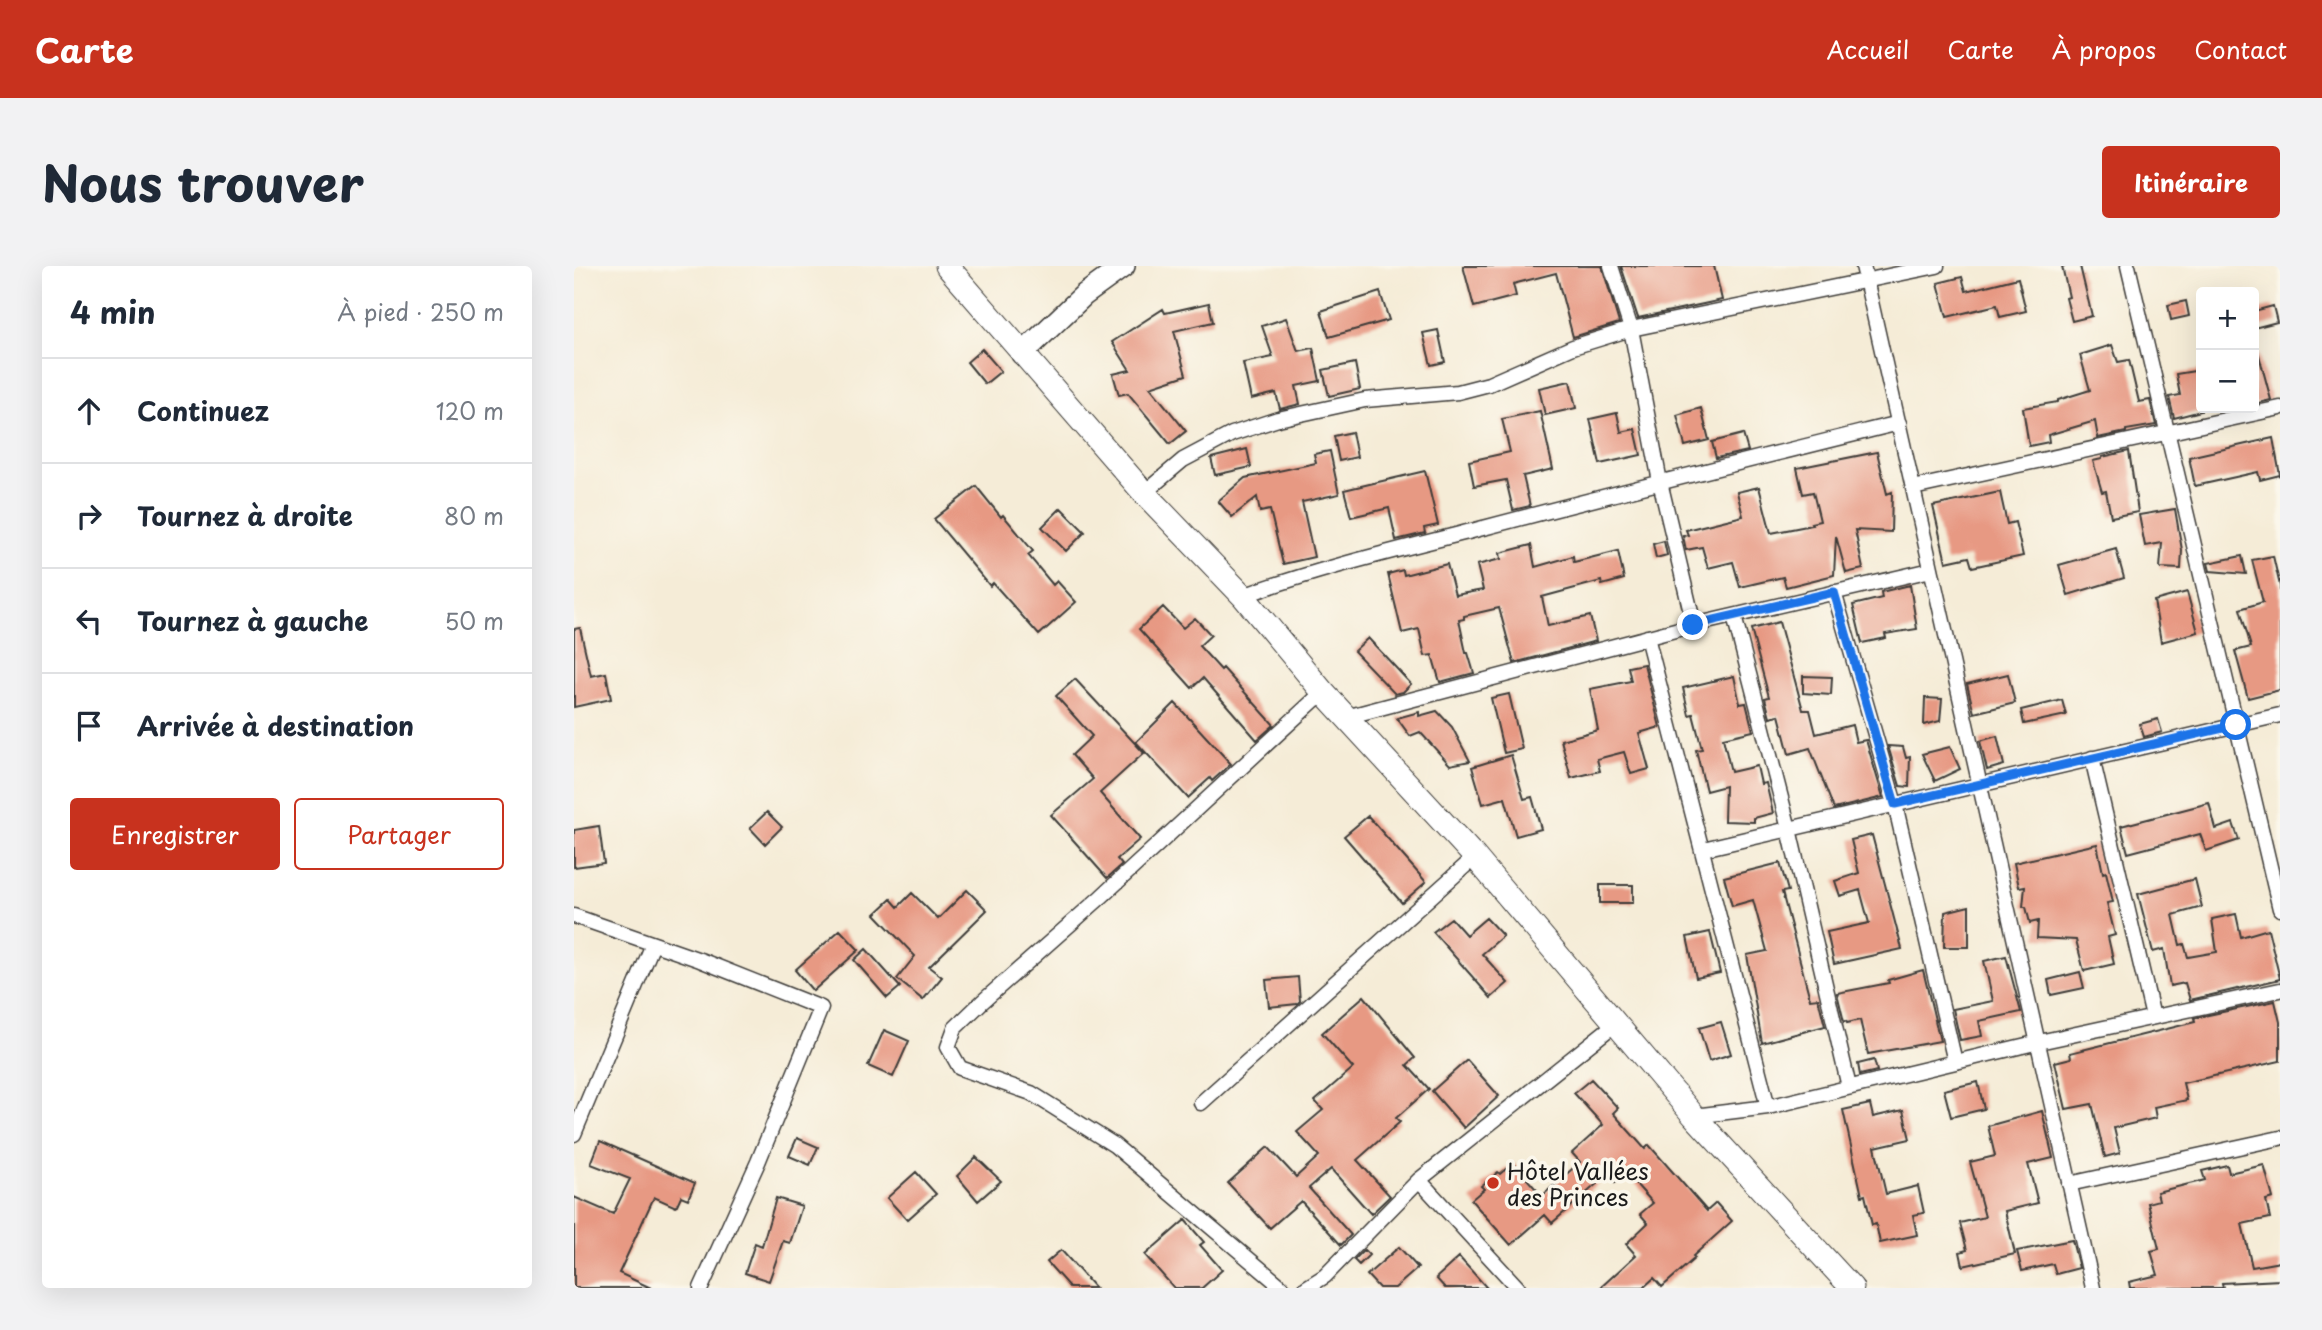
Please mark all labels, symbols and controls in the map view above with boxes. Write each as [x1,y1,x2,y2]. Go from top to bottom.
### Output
text: Carte [35,24,134,74]
text: Accueil [1826,31,1909,67]
text: Carte [1947,31,2014,67]
text: À propos [2052,31,2156,67]
text: Contact [2194,31,2287,67]
text: Nous trouver [42,145,364,219]
button: Itinéraire [2102,146,2280,218]
map controls [2196,287,2259,413]
button: + [2196,287,2259,350]
text: 4 min [70,289,156,334]
text: À pied · 250 m [337,294,504,329]
button: − [2196,350,2259,413]
text: Continuez [137,391,269,430]
icon: ahead [70,392,108,430]
text: 120 m [436,393,504,428]
text: Tournez à droite [137,496,353,535]
icon: right [70,497,108,535]
text: 80 m [444,498,504,533]
text: Tournez à gauche [137,601,368,640]
icon: left [70,602,108,640]
text: 50 m [444,603,504,638]
route end [1677,609,1708,640]
text: Arrivée à destination [137,706,414,745]
icon: arrive [70,707,108,745]
route start [2220,709,2251,740]
button: Enregistrer [70,798,280,870]
button: Partager [294,798,504,870]
place label: Hôtel Vallées des Princes [1507,1153,1649,1214]
marker: Hôtel Vallées des Princes [1485,1175,1501,1191]

